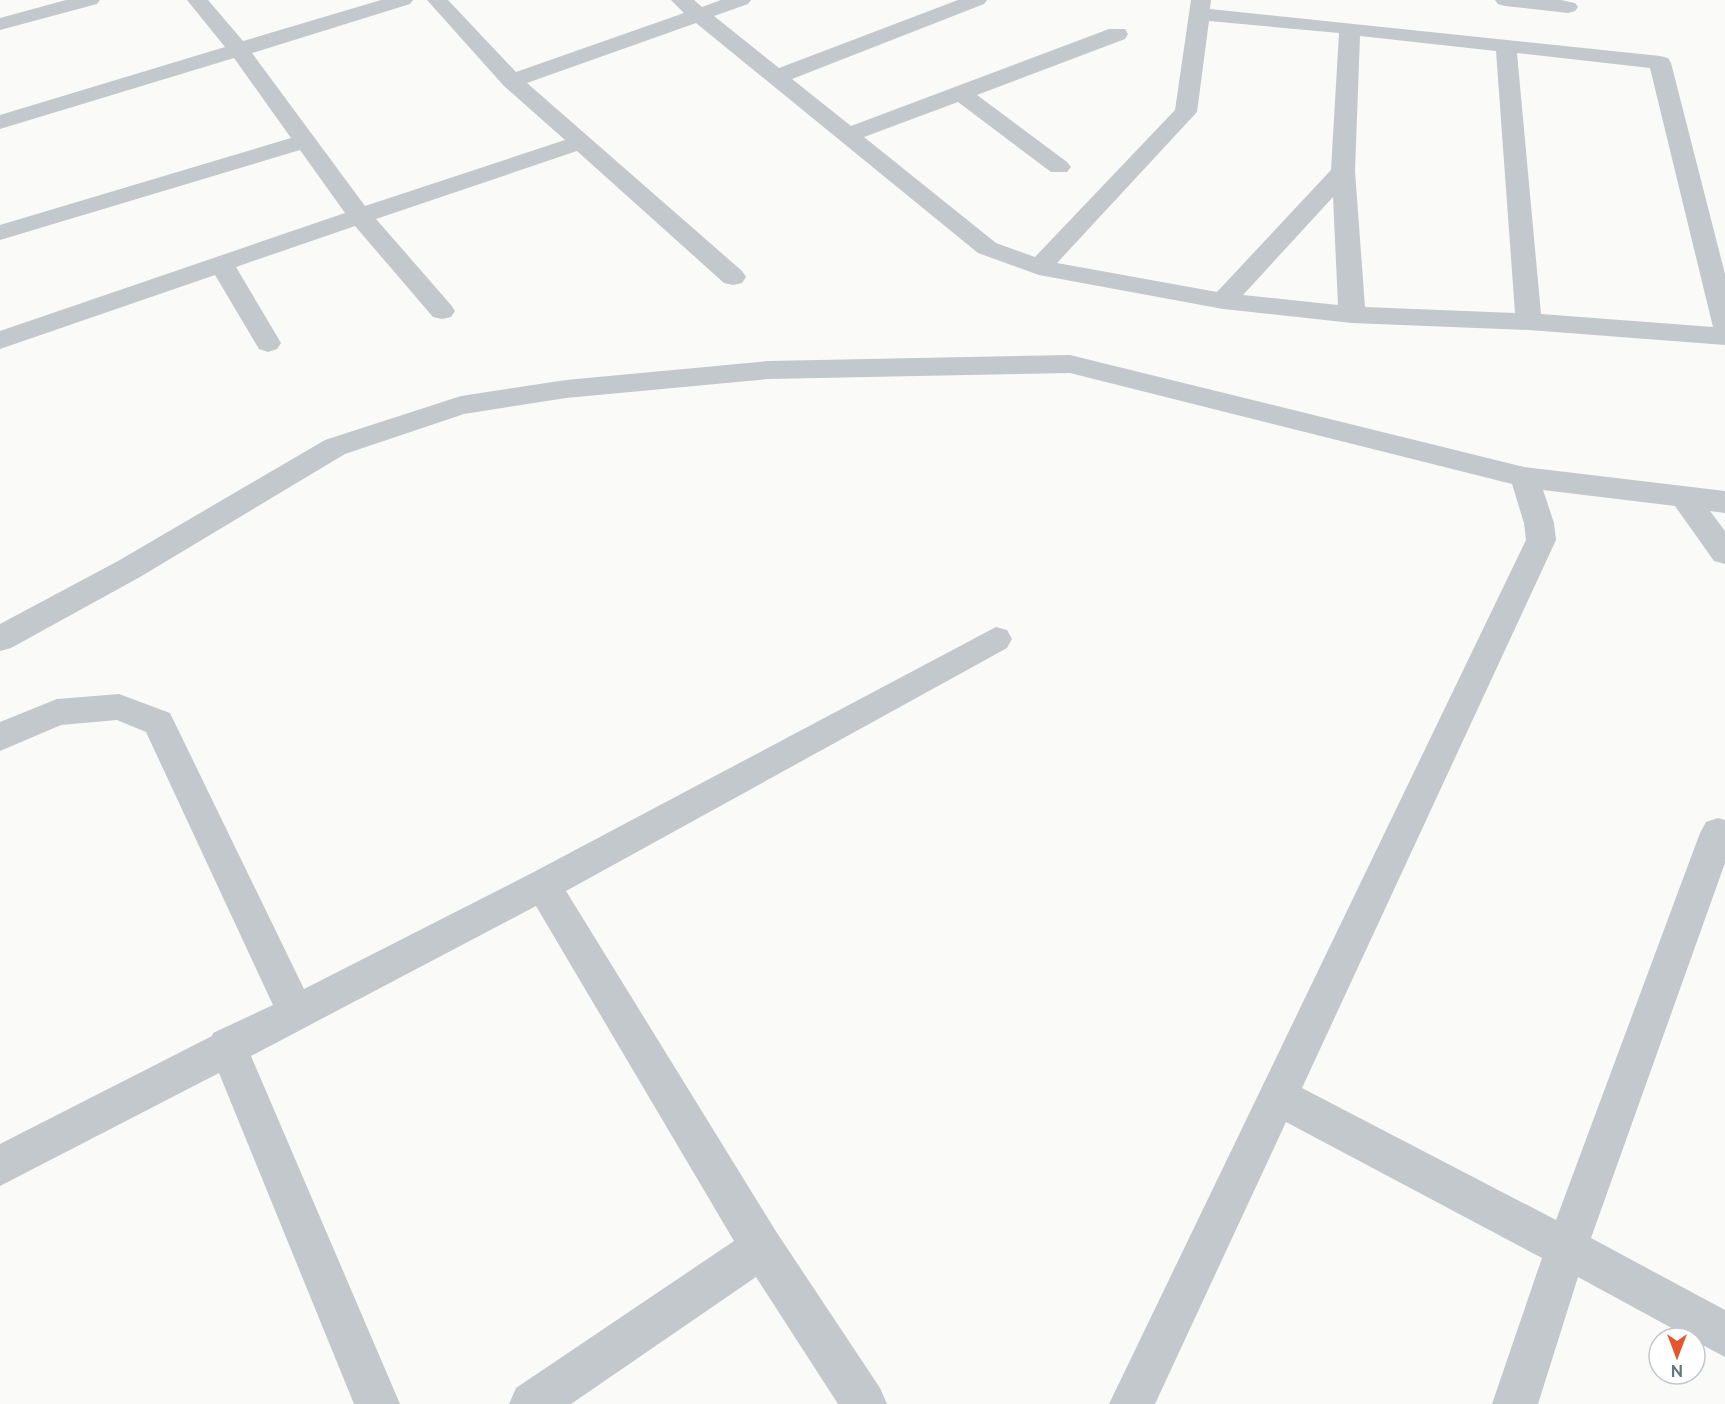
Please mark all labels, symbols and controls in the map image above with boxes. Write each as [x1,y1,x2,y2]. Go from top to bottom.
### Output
north arrow [1647,1326,1707,1386]
text: N [1671,1361,1683,1380]

